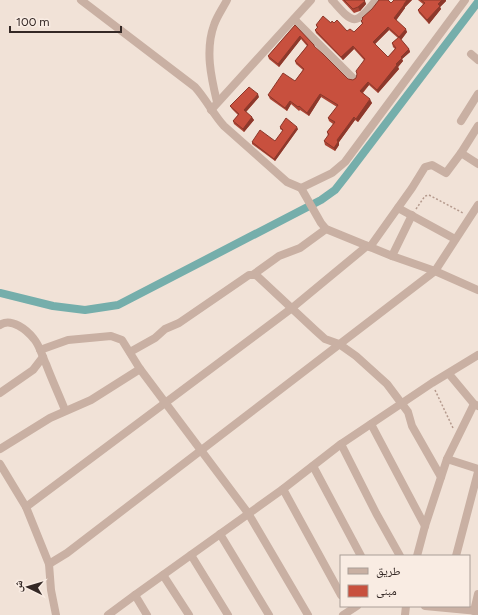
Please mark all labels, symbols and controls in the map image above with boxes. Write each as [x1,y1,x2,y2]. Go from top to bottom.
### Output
scale bar [10,8,121,34]
text: 100 m [16,15,50,29]
legend [340,555,470,607]
text: طريق [376,564,401,578]
north arrow [8,567,48,607]
text: ش [12,579,27,593]
text: مبنى [376,584,397,598]

